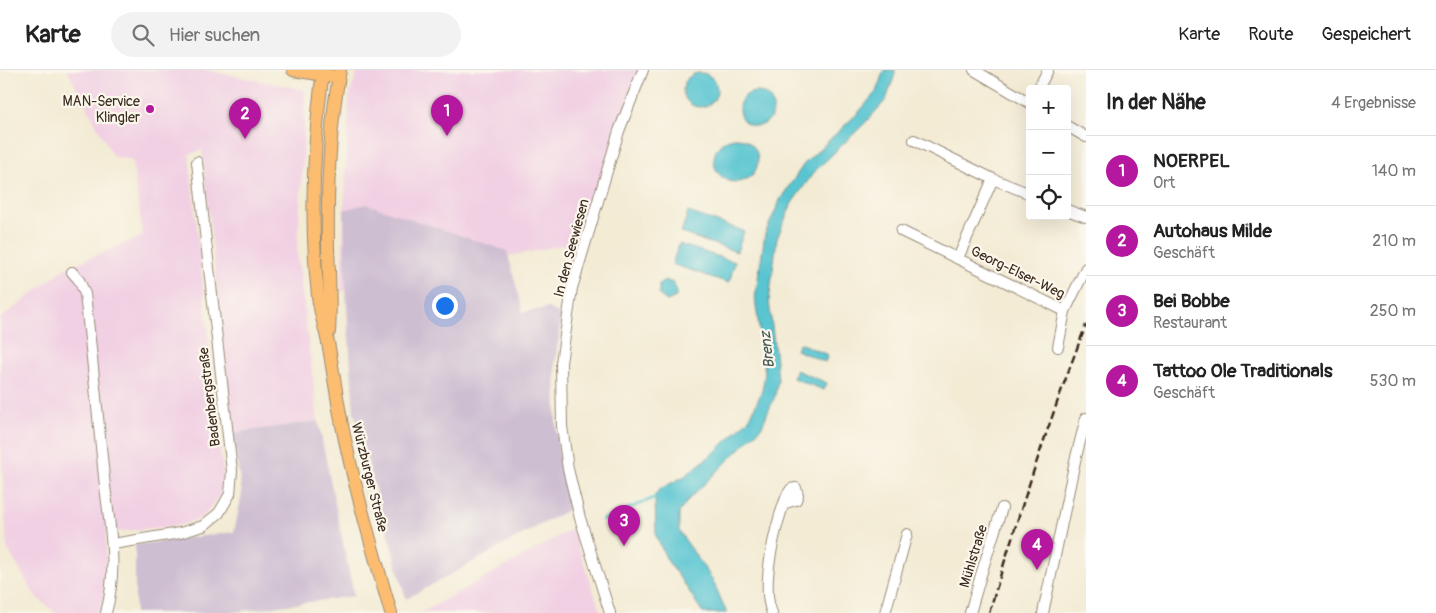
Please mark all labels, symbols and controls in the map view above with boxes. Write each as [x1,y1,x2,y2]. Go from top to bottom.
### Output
search box [111,12,461,57]
text: Karte [25,20,81,49]
icon: search [129,21,157,49]
text: Hier suchen [169,23,260,47]
text: Karte [1178,23,1220,46]
text: Route [1248,23,1293,46]
text: Gespeichert [1321,23,1411,46]
map controls [1026,85,1071,220]
button: + [1026,85,1071,130]
text: In der Nähe [1106,89,1206,116]
place label: MAN-Service Klingler [63,93,140,126]
text: 4 Ergebnisse [1331,93,1416,113]
pin: 1 [431,95,463,136]
pin: 2 [229,98,261,139]
marker: MAN-Service Klingler [144,103,156,115]
button: − [1026,130,1071,175]
text: NOERPEL [1153,149,1230,173]
text: 1 [1119,161,1125,181]
text: 140 m [1372,161,1416,181]
text: Ort [1153,173,1175,193]
button: locate [1026,175,1071,220]
street label: In den Seewiesen [550,197,593,299]
text: Autohaus Milde [1153,219,1272,243]
text: 2 [1118,231,1126,251]
text: 210 m [1372,231,1416,251]
street label: Georg-Elser-Weg [968,242,1067,303]
text: Geschäft [1153,243,1215,263]
text: Bei Bobbe [1153,289,1230,313]
your location [432,293,458,319]
text: 3 [1118,301,1126,321]
text: 250 m [1370,301,1416,321]
text: Restaurant [1153,313,1227,333]
water label: Brenz [756,328,779,369]
street label: Badenbergstraße [195,346,224,447]
text: Tattoo Ole Traditionals [1153,359,1333,383]
text: 4 [1117,371,1127,391]
text: 530 m [1370,371,1416,391]
text: Geschäft [1153,383,1215,403]
street label: Würzburger Straße [348,421,391,534]
pin: 3 [608,505,640,546]
street label: Mühlstraße [956,522,991,590]
pin: 4 [1021,529,1053,570]

